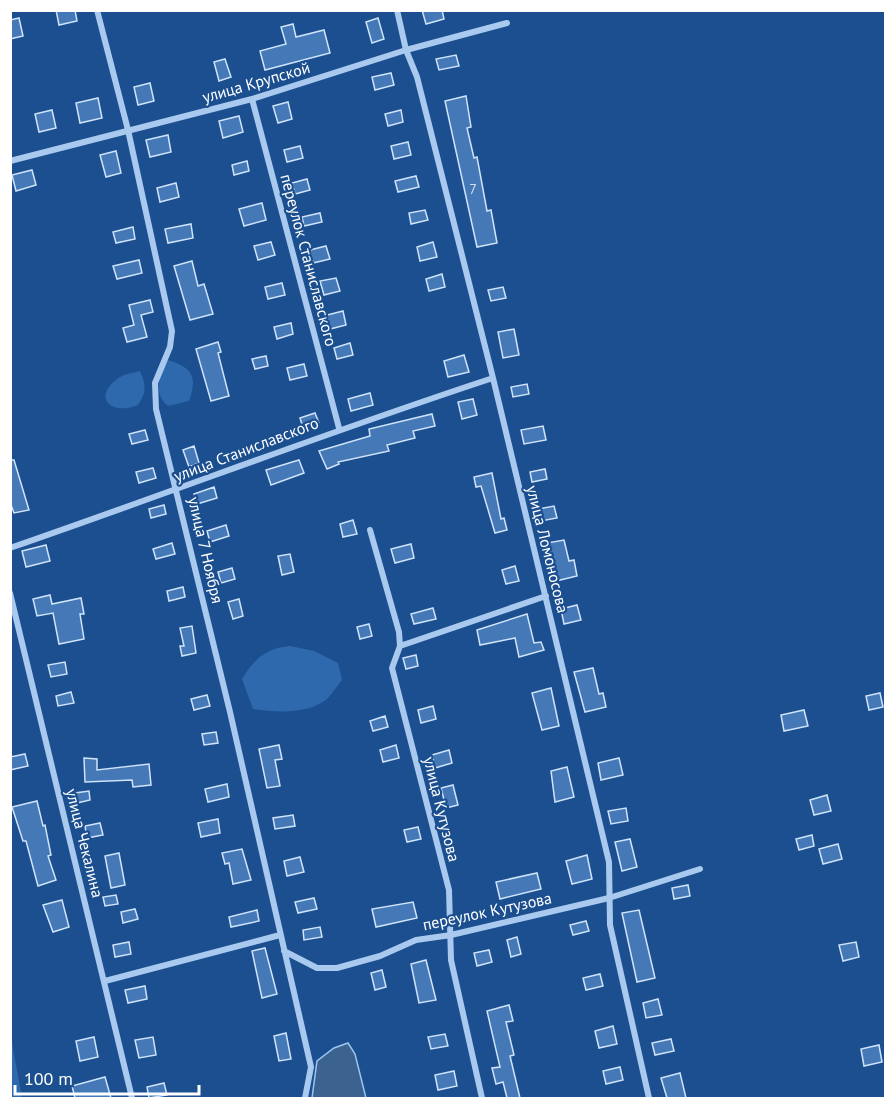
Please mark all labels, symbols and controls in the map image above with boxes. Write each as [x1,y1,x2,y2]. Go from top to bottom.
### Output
street label: улица Крупской [200,57,312,107]
street label: переулок Станиславского [276,172,342,348]
house number: 7 [469,180,477,198]
street label: улица Станиславского [171,412,321,486]
street label: улица Ломоносова [522,483,574,615]
street label: улица 7 Ноября [184,495,228,605]
street label: улица Кутузова [419,754,465,864]
street label: улица Чекалина [62,786,108,900]
street label: переулок Кутузова [421,888,553,934]
scale bar [15,1058,200,1096]
text: 100 m [24,1067,73,1090]

